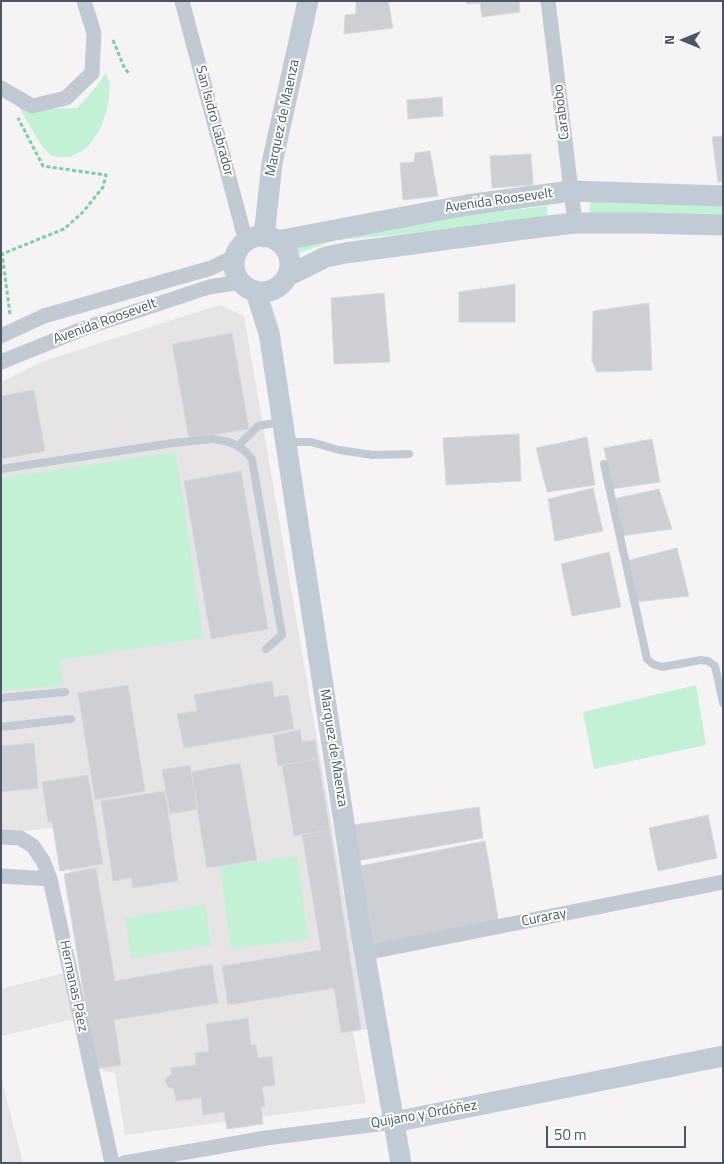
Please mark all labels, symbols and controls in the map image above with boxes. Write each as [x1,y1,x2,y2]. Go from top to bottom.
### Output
north arrow [659,15,709,65]
text: N [658,35,679,45]
street label: Marquez de Maenza [262,58,304,178]
street label: San Isidro Labrador [191,64,237,178]
street label: Carabobo [550,83,574,141]
street label: Avenida Roosevelt [444,185,554,217]
street label: Avenida Roosevelt [51,296,159,348]
street label: Marquez de Maenza [315,688,351,808]
street label: Curaray [520,905,568,931]
street label: Hermanas Páez [55,939,91,1033]
street label: Quijano y Ordóñez [370,1097,478,1133]
scale bar [549,1116,689,1148]
text: 50 m [554,1123,587,1146]

